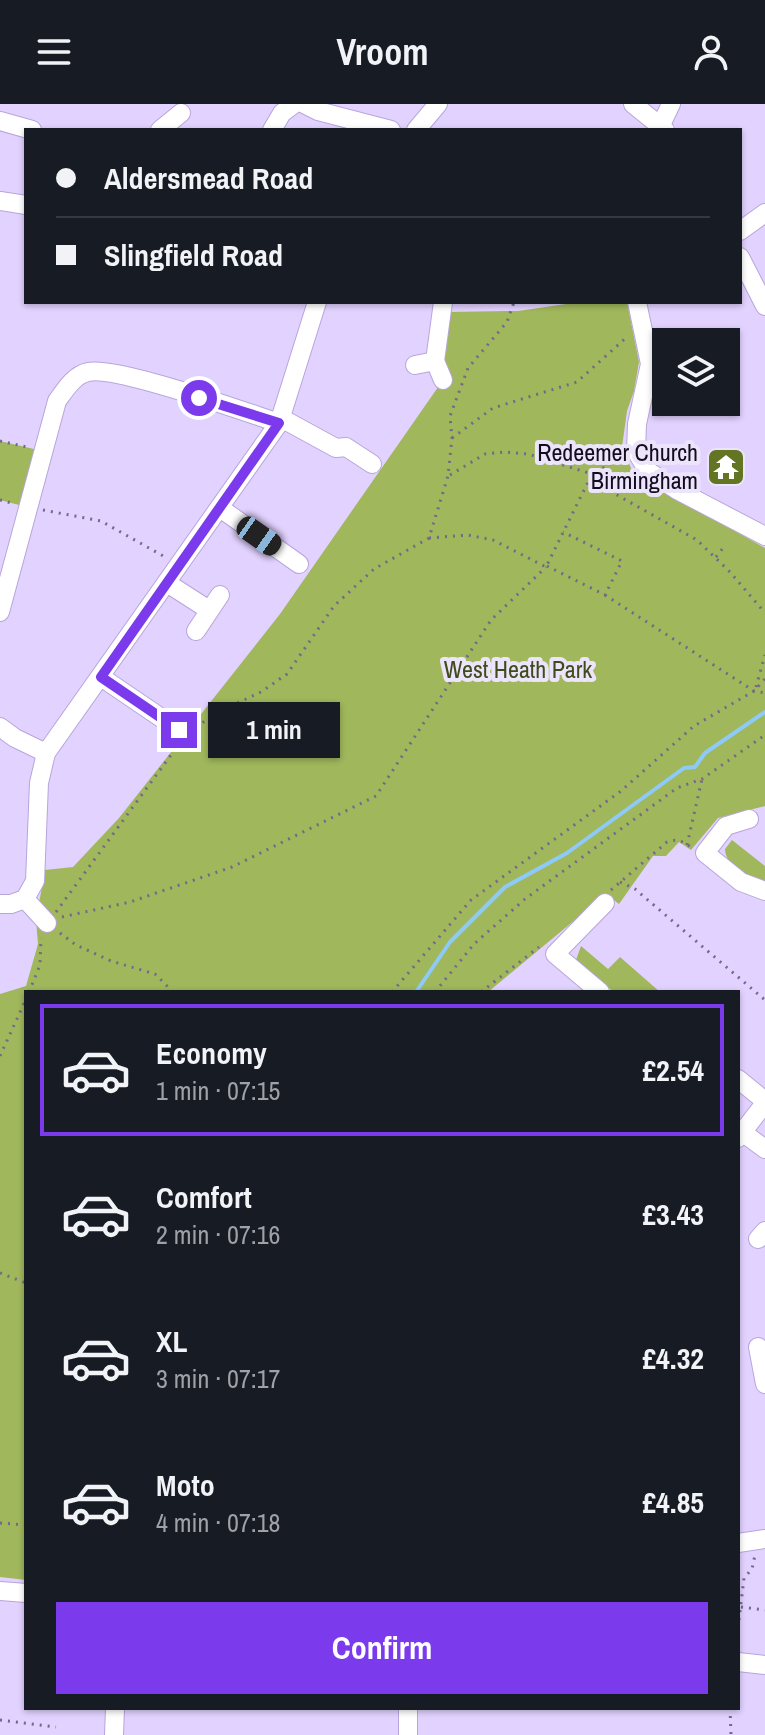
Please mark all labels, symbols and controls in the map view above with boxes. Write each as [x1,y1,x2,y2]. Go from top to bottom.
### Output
text: Vroom [337,28,428,76]
icon: menu [32,30,76,74]
icon: person [689,30,733,74]
text: Aldersmead Road [104,158,313,198]
text: Slingfield Road [104,235,283,275]
map controls [652,328,740,416]
button: layers [652,328,740,416]
route start [181,380,217,416]
place label: Redeemer Church Birmingham [537,436,698,496]
temple icon: Redeemer Church Birmingham [705,446,747,488]
car [232,512,286,560]
park label: West Heath Park [444,653,592,685]
callout: 1 min [207,702,339,758]
route end [161,712,197,748]
text: 1 min [246,712,302,747]
text: Economy [156,1033,267,1073]
icon: car [60,1034,132,1106]
text: £2.54 [642,1050,704,1090]
text: 1 min · 07:15 [156,1073,280,1108]
text: Comfort [156,1177,252,1217]
icon: car [60,1178,132,1250]
text: £3.43 [642,1194,704,1234]
text: 2 min · 07:16 [156,1217,280,1252]
text: XL [156,1321,187,1361]
icon: car [60,1322,132,1394]
text: £4.32 [642,1338,704,1378]
text: 3 min · 07:17 [156,1361,280,1396]
text: Moto [156,1465,215,1505]
icon: car [60,1466,132,1538]
text: £4.85 [642,1482,704,1522]
text: 4 min · 07:18 [156,1505,280,1540]
button: Confirm [56,1602,708,1694]

